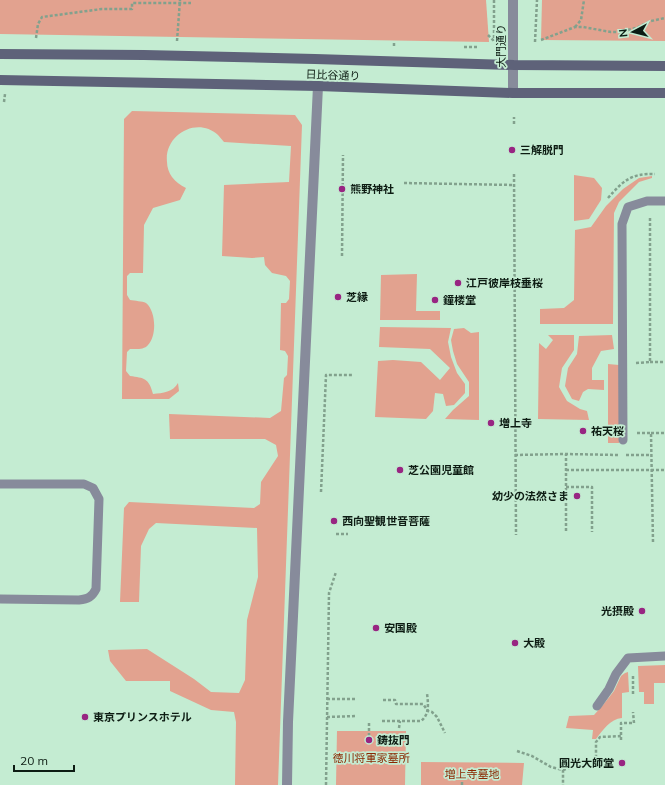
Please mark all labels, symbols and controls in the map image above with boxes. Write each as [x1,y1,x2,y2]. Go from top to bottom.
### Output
north arrow [613,12,653,52]
street label: 大門通り [494,24,508,68]
text: N [616,28,631,38]
street label: 日比谷通り [305,67,361,83]
place label: 三解脱門 [520,143,564,157]
marker: 三解脱門 [507,145,517,155]
place label: 熊野神社 [350,182,394,196]
marker: 熊野神社 [337,184,347,194]
place label: 江戸彼岸枝垂桜 [466,276,543,290]
marker: 江戸彼岸枝垂桜 [453,278,463,288]
place label: 芝縁 [346,290,368,304]
marker: 芝縁 [333,292,343,302]
place label: 鐘楼堂 [443,293,476,307]
marker: 鐘楼堂 [430,295,440,305]
place label: 増上寺 [499,416,532,430]
marker: 増上寺 [486,418,496,428]
place label: 祐天桜 [591,424,624,438]
marker: 祐天桜 [578,426,588,436]
place label: 芝公園児童館 [408,463,474,477]
marker: 芝公園児童館 [395,465,405,475]
place label: 幼少の法然さま [492,489,569,503]
marker: 幼少の法然さま [572,491,582,501]
place label: 西向聖観世音菩薩 [342,514,430,528]
marker: 西向聖観世音菩薩 [329,516,339,526]
place label: 光摂殿 [601,604,634,618]
marker: 光摂殿 [637,606,647,616]
place label: 安国殿 [384,621,417,635]
marker: 安国殿 [371,623,381,633]
place label: 大殿 [523,636,545,650]
marker: 大殿 [510,638,520,648]
place label: 東京プリンスホテル [93,710,192,724]
marker: 東京プリンスホテル [80,712,90,722]
place label: 鋳抜門 [377,733,410,747]
marker: 鋳抜門 [364,735,374,745]
scale bar [14,747,74,773]
park label: 徳川将軍家墓所 [333,751,410,765]
text: 20 m [20,753,48,768]
place label: 圓光大師堂 [559,756,614,770]
marker: 圓光大師堂 [617,758,627,768]
park label: 増上寺墓地 [445,767,500,781]

